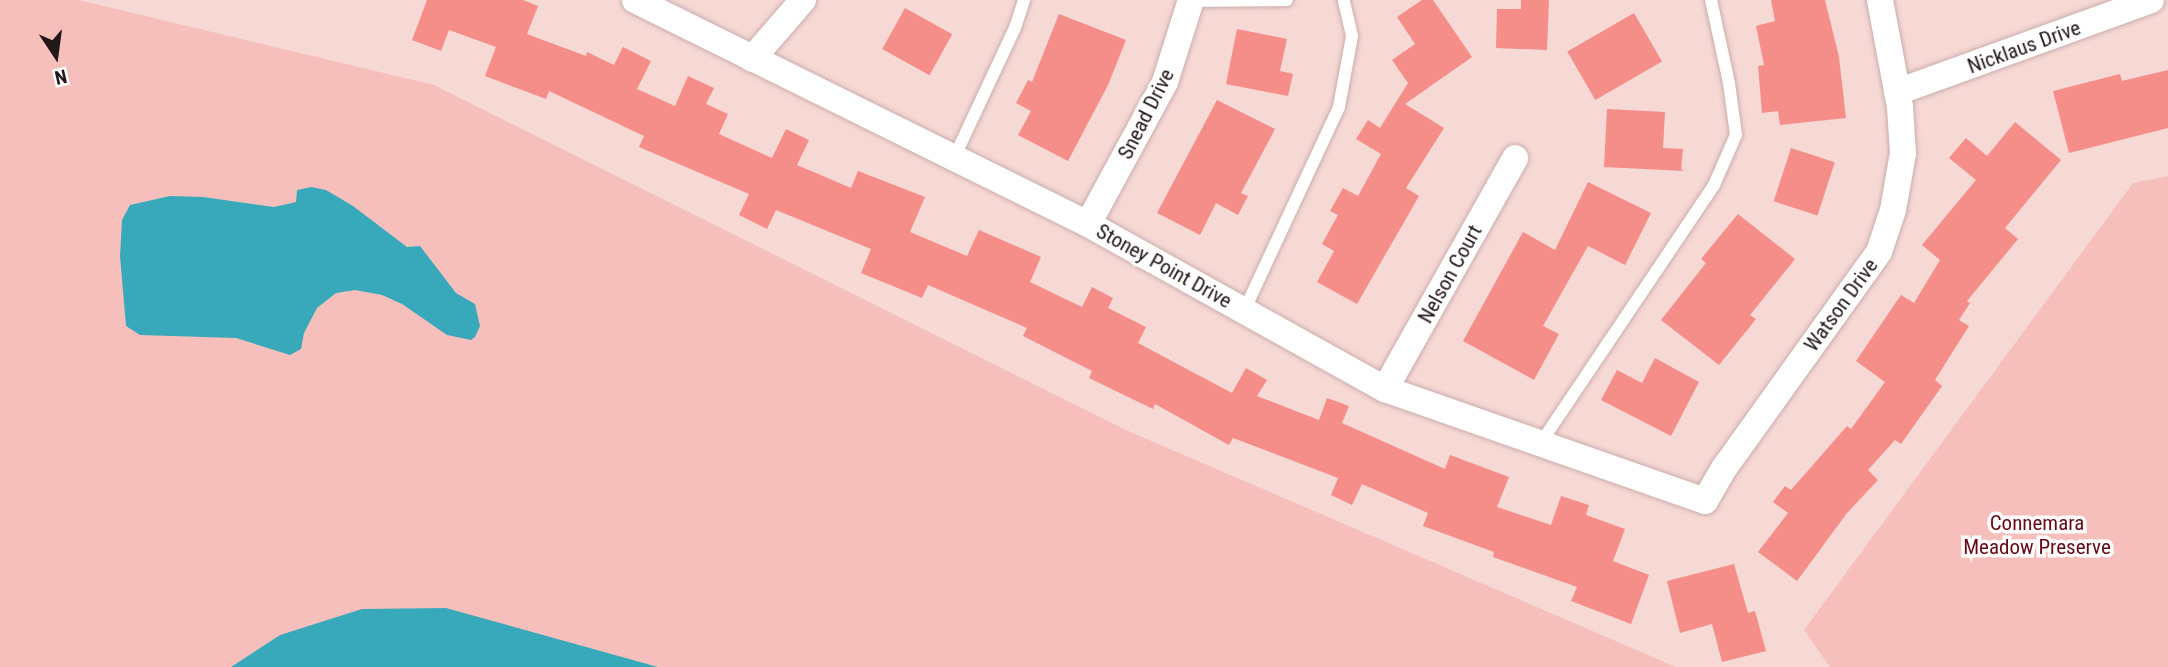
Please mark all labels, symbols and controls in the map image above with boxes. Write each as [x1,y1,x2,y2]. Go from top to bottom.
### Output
street label: Nicklaus Drive [1964,15,2084,79]
north arrow [21,21,91,91]
text: N [53,64,69,89]
street label: Snead Drive [1113,65,1179,163]
street label: Stoney Point Drive [1092,218,1236,314]
street label: Nelson Court [1413,220,1487,328]
street label: Watson Drive [1799,254,1883,356]
park label: Connemara Meadow Preserve [1963,510,2111,560]

